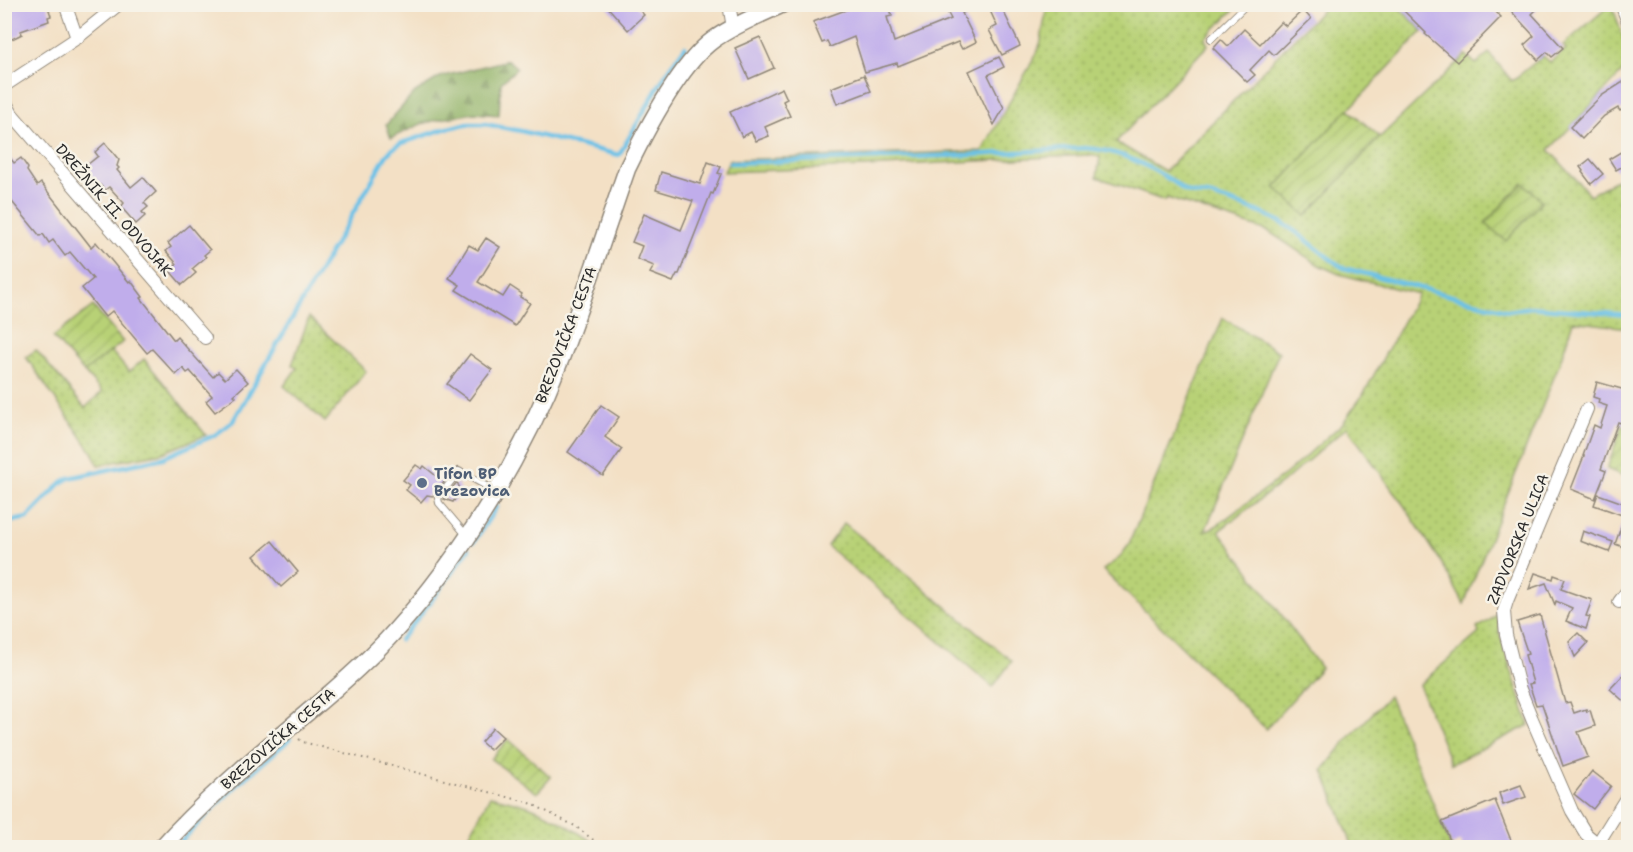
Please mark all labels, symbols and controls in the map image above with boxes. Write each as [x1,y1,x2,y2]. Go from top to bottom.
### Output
street label: DREŽNIK II. ODVOJAK [51,139,178,280]
street label: BREZOVIČKA CESTA [530,263,601,406]
place label: Tifon BP Brezovica [434,464,511,501]
street label: ZADVORSKA ULICA [1483,471,1553,607]
marker: Tifon BP Brezovica [415,476,429,490]
street label: BREZOVIČKA CESTA [216,683,339,794]

